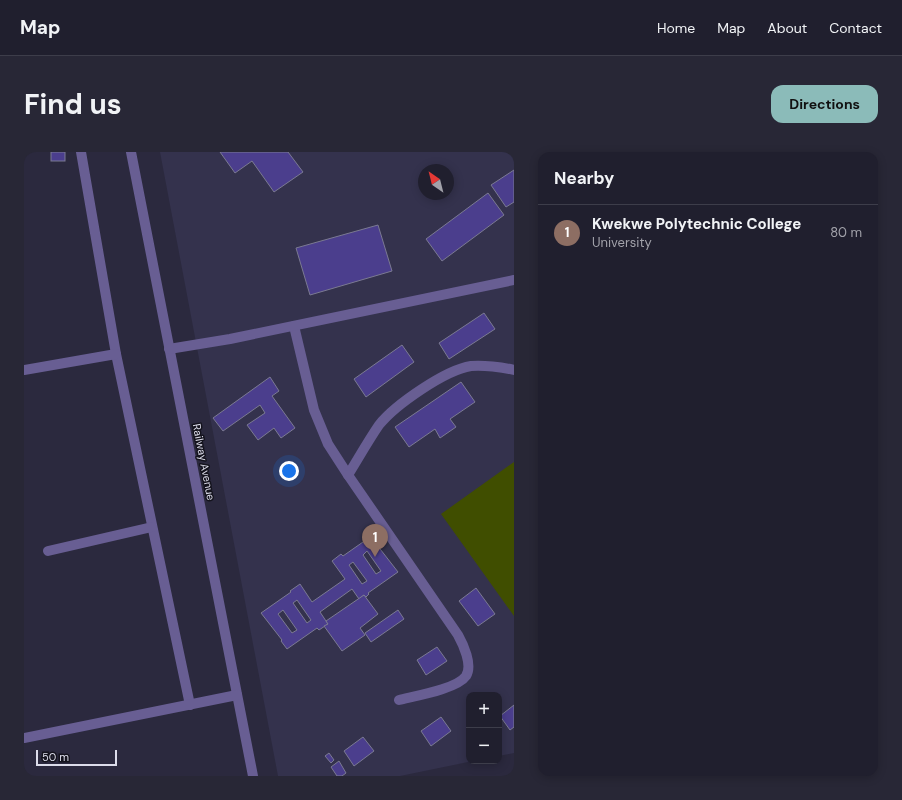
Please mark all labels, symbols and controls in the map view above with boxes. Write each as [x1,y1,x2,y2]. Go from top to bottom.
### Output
text: Map [20,15,60,40]
text: Home [657,19,695,37]
text: Map [717,19,745,37]
text: About [767,19,807,37]
text: Contact [829,19,882,37]
button: Directions [771,85,878,123]
text: Find us [24,86,122,123]
north arrow [418,164,454,200]
text: Nearby [554,167,614,189]
text: Kwekwe Polytechnic College [592,214,801,234]
text: 1 [565,224,569,241]
text: 80 m [830,224,862,241]
text: University [592,234,652,251]
street label: Railway Avenue [190,422,218,502]
your location [279,461,299,481]
pin: 1 [362,524,388,557]
map controls [466,692,502,764]
button: + [466,692,502,728]
button: − [466,728,502,764]
scale bar [36,748,117,767]
text: 50 m [42,750,69,764]

